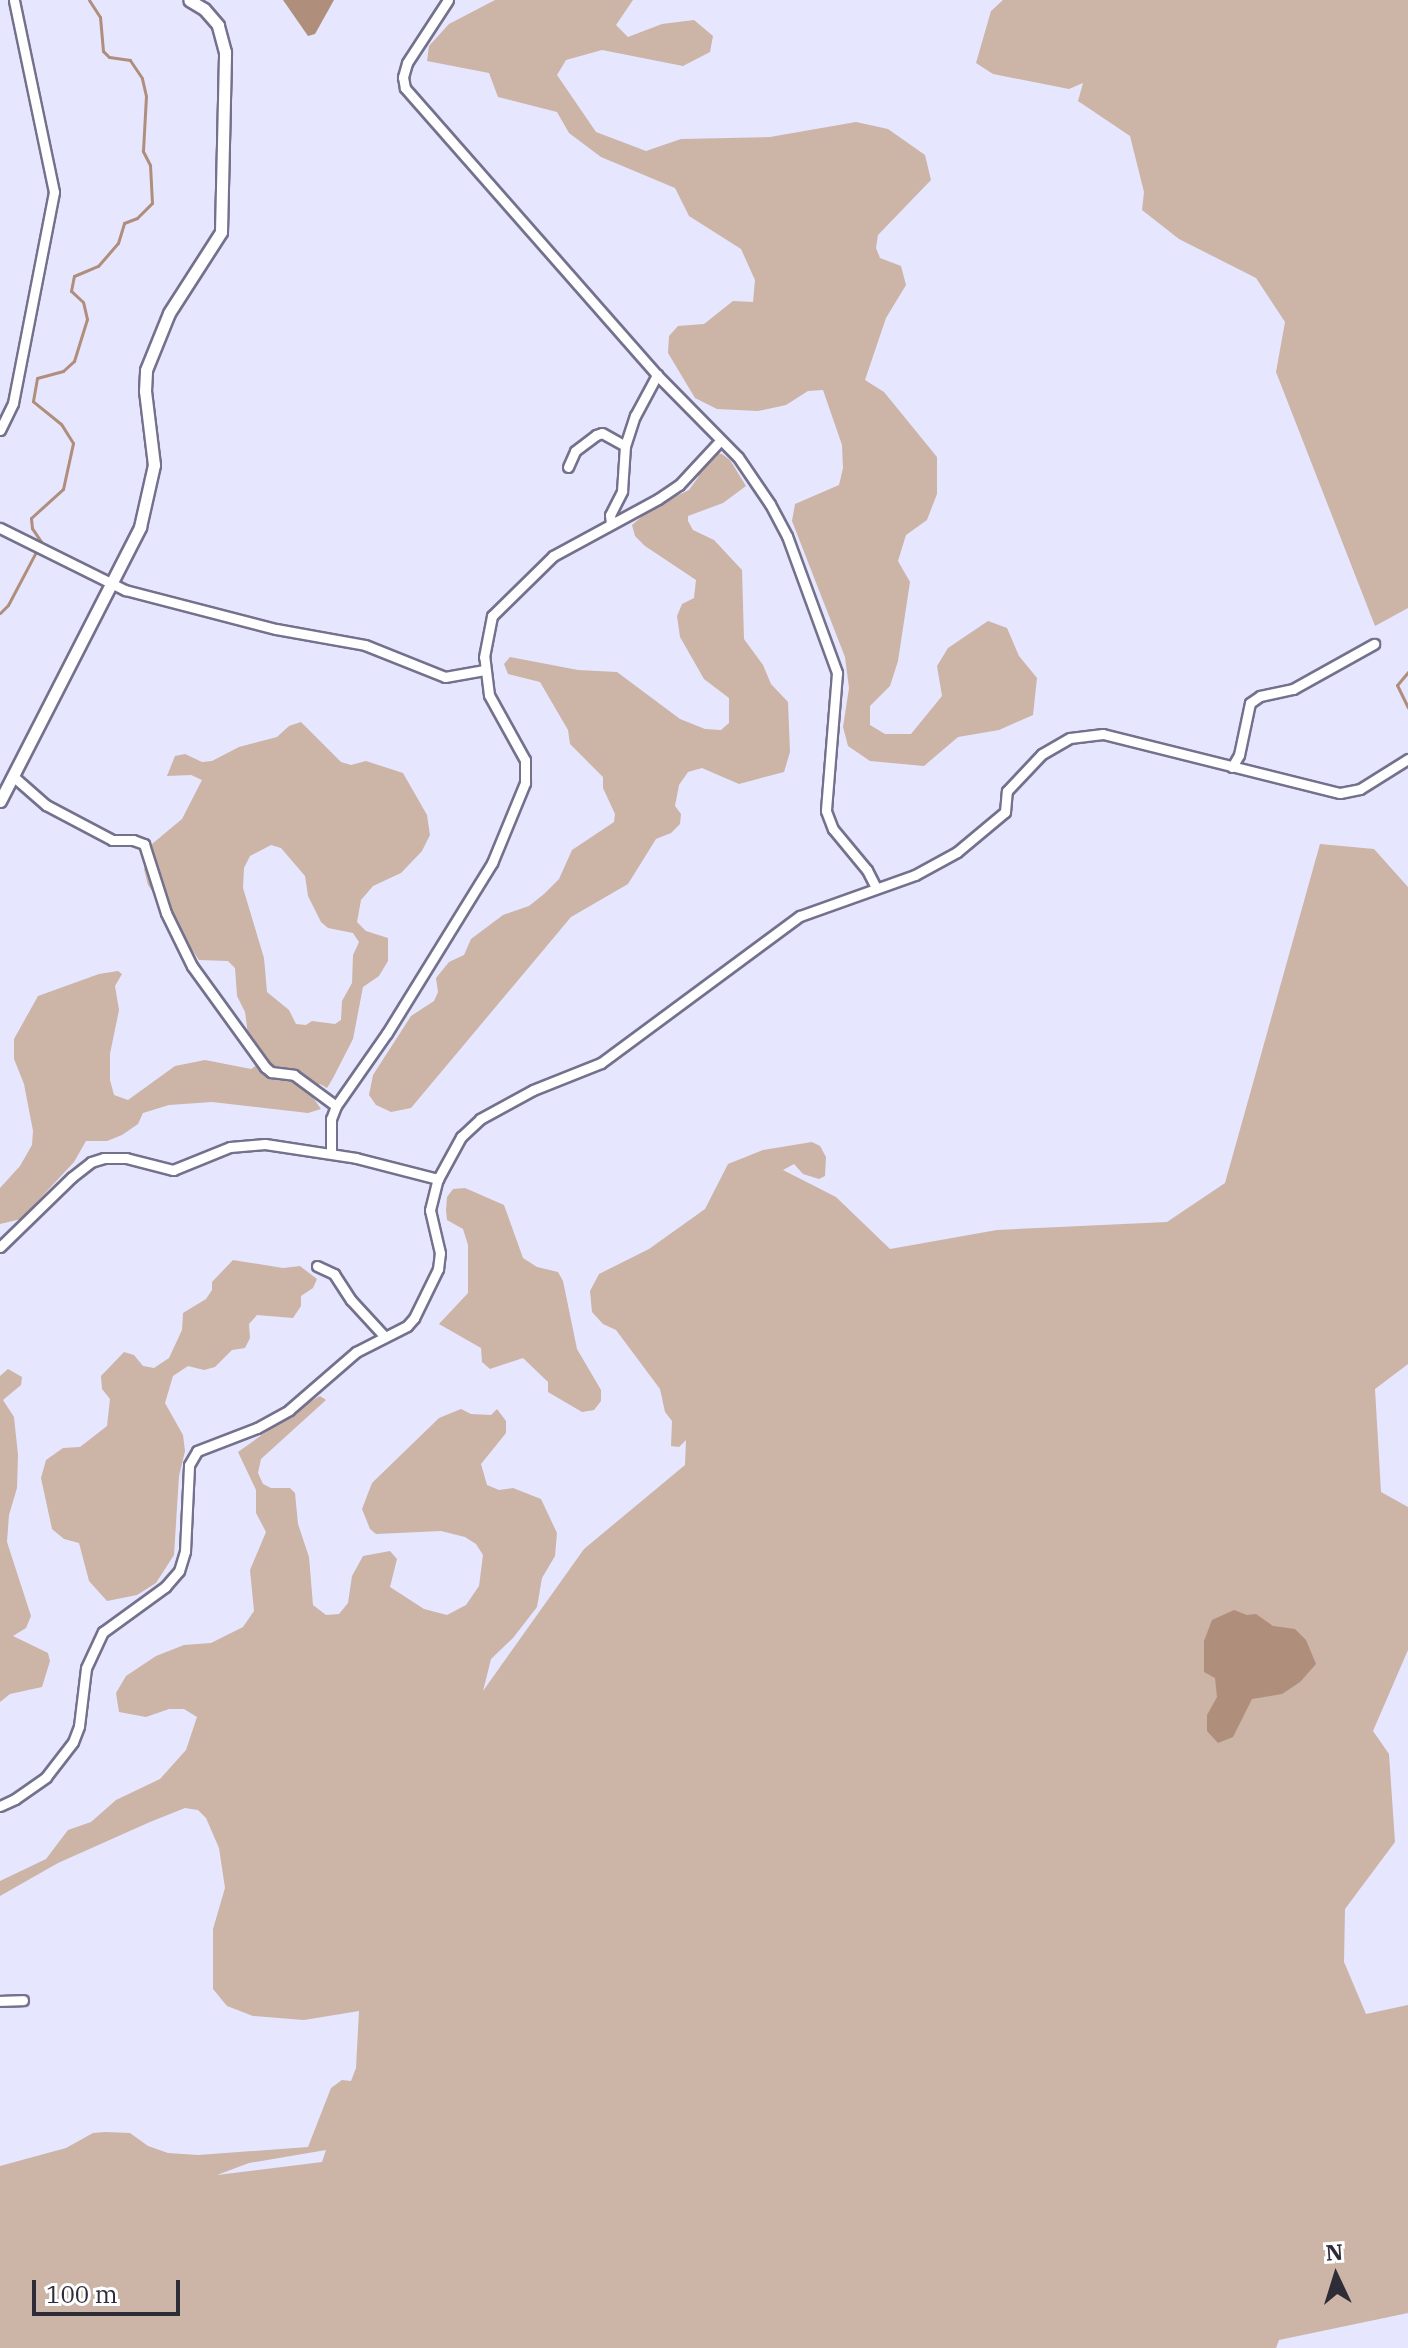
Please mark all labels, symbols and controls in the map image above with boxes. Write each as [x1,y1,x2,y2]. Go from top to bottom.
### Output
north arrow [1296,2236,1376,2316]
text: N [1325,2236,1344,2267]
scale bar [36,2264,184,2314]
text: 100 m [46,2278,118,2310]

